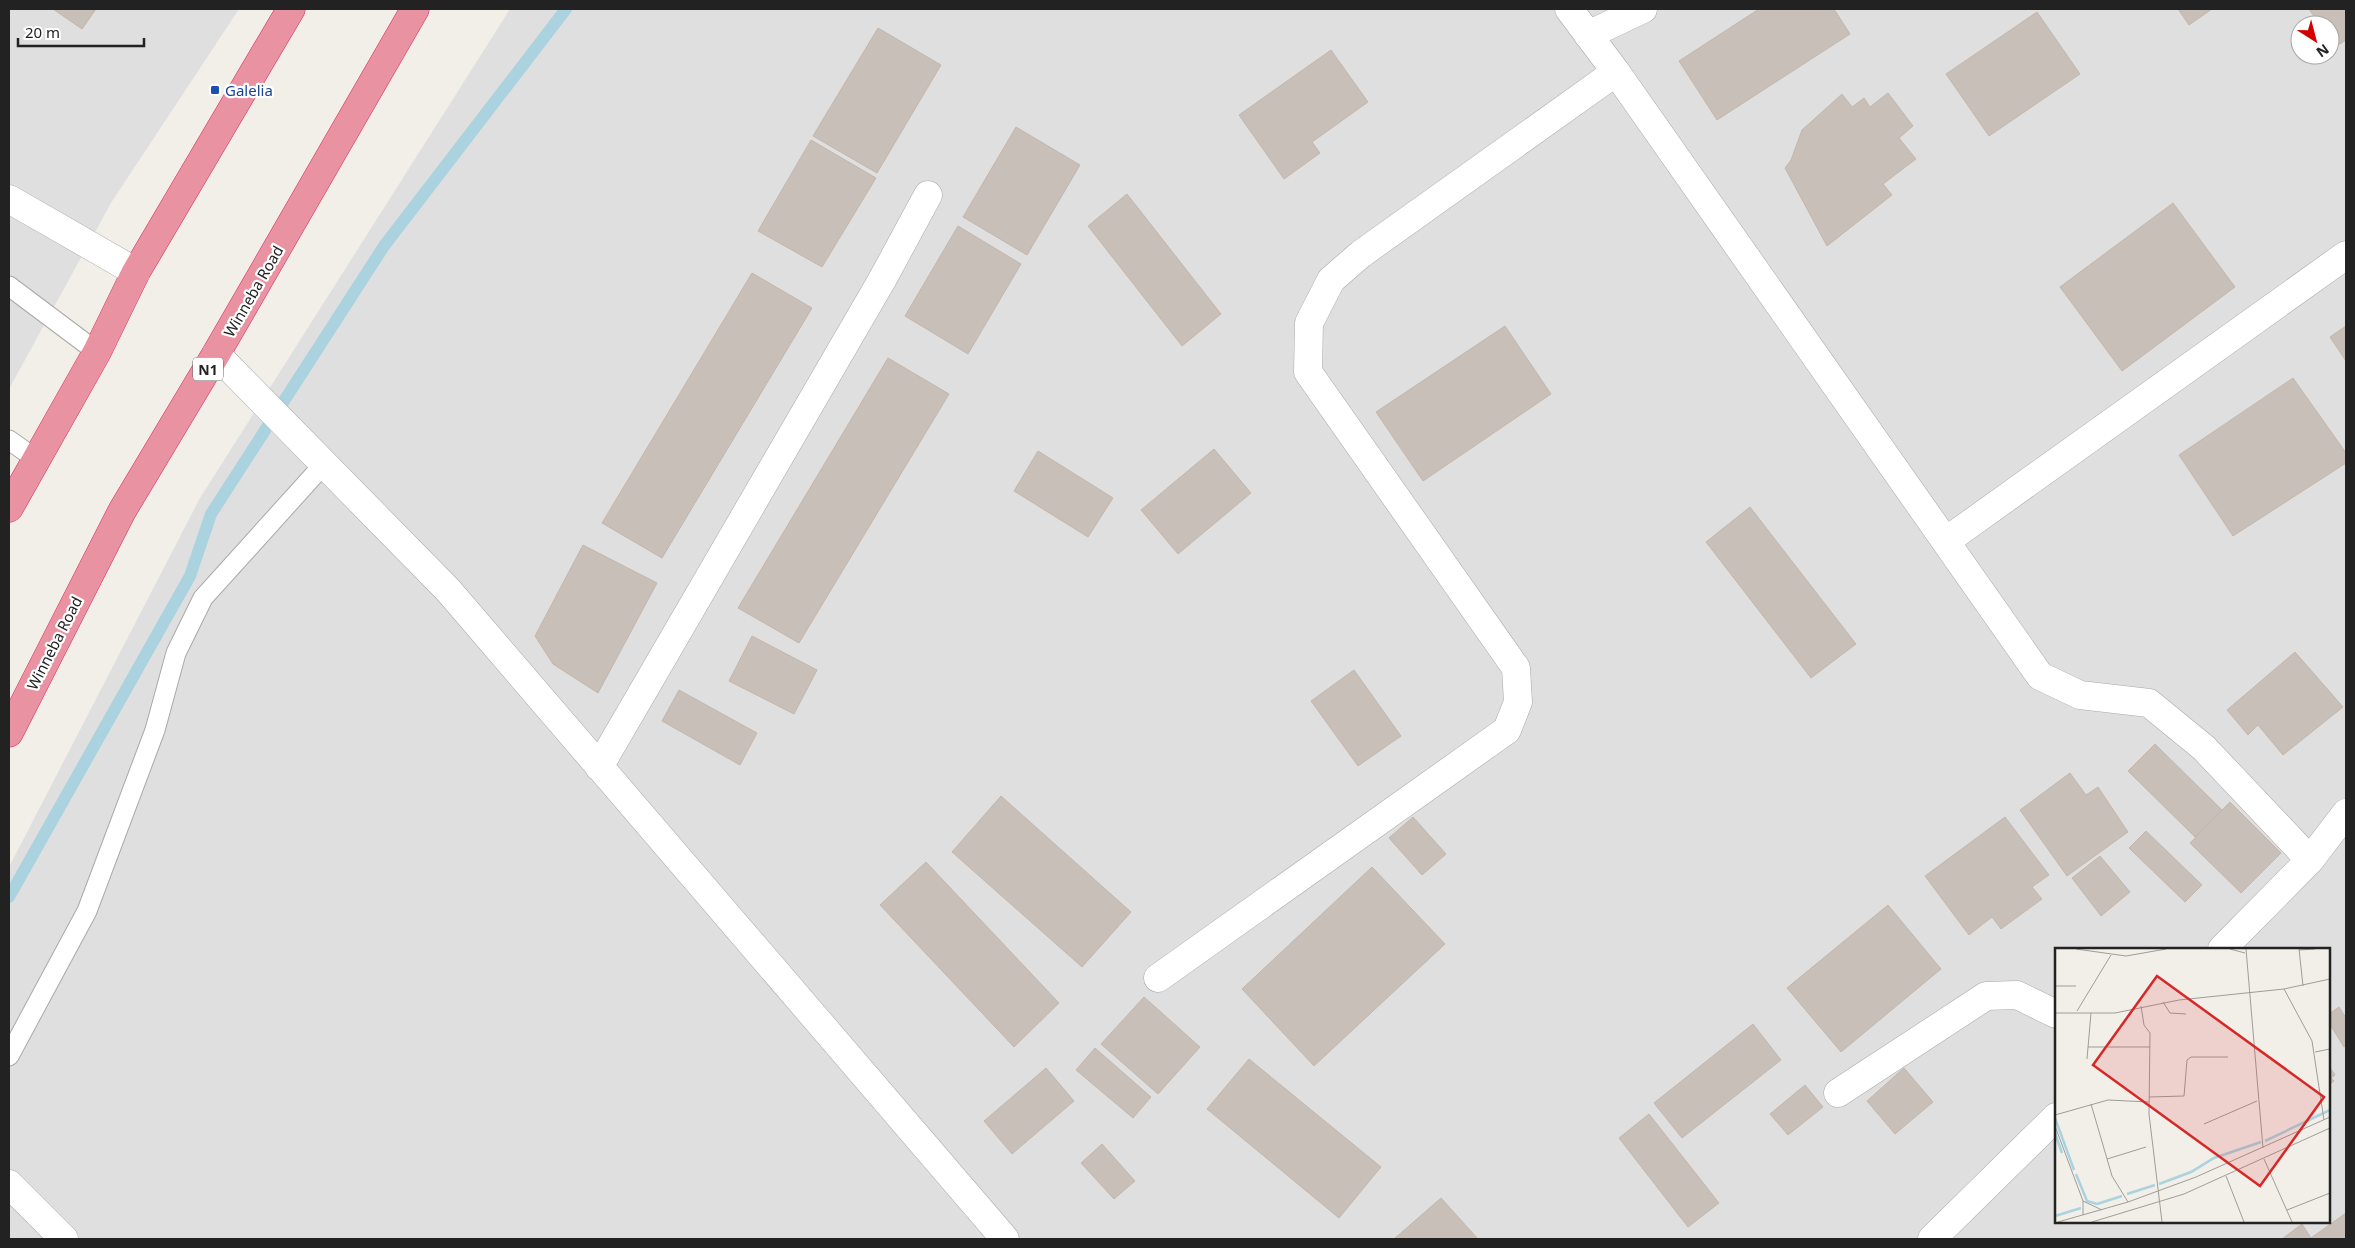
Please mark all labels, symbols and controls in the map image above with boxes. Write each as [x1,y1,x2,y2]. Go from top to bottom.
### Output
scale bar [18,15,144,47]
north arrow [2290,15,2340,65]
text: 20 m [25,22,60,42]
text: N [2313,40,2333,62]
place label: Galelia [225,80,273,100]
marker: Galelia [209,84,221,96]
street label: Winneba Road [219,242,287,340]
road number: N1 [193,358,223,380]
street label: Winneba Road [22,593,86,693]
inset map [2055,948,2330,1223]

